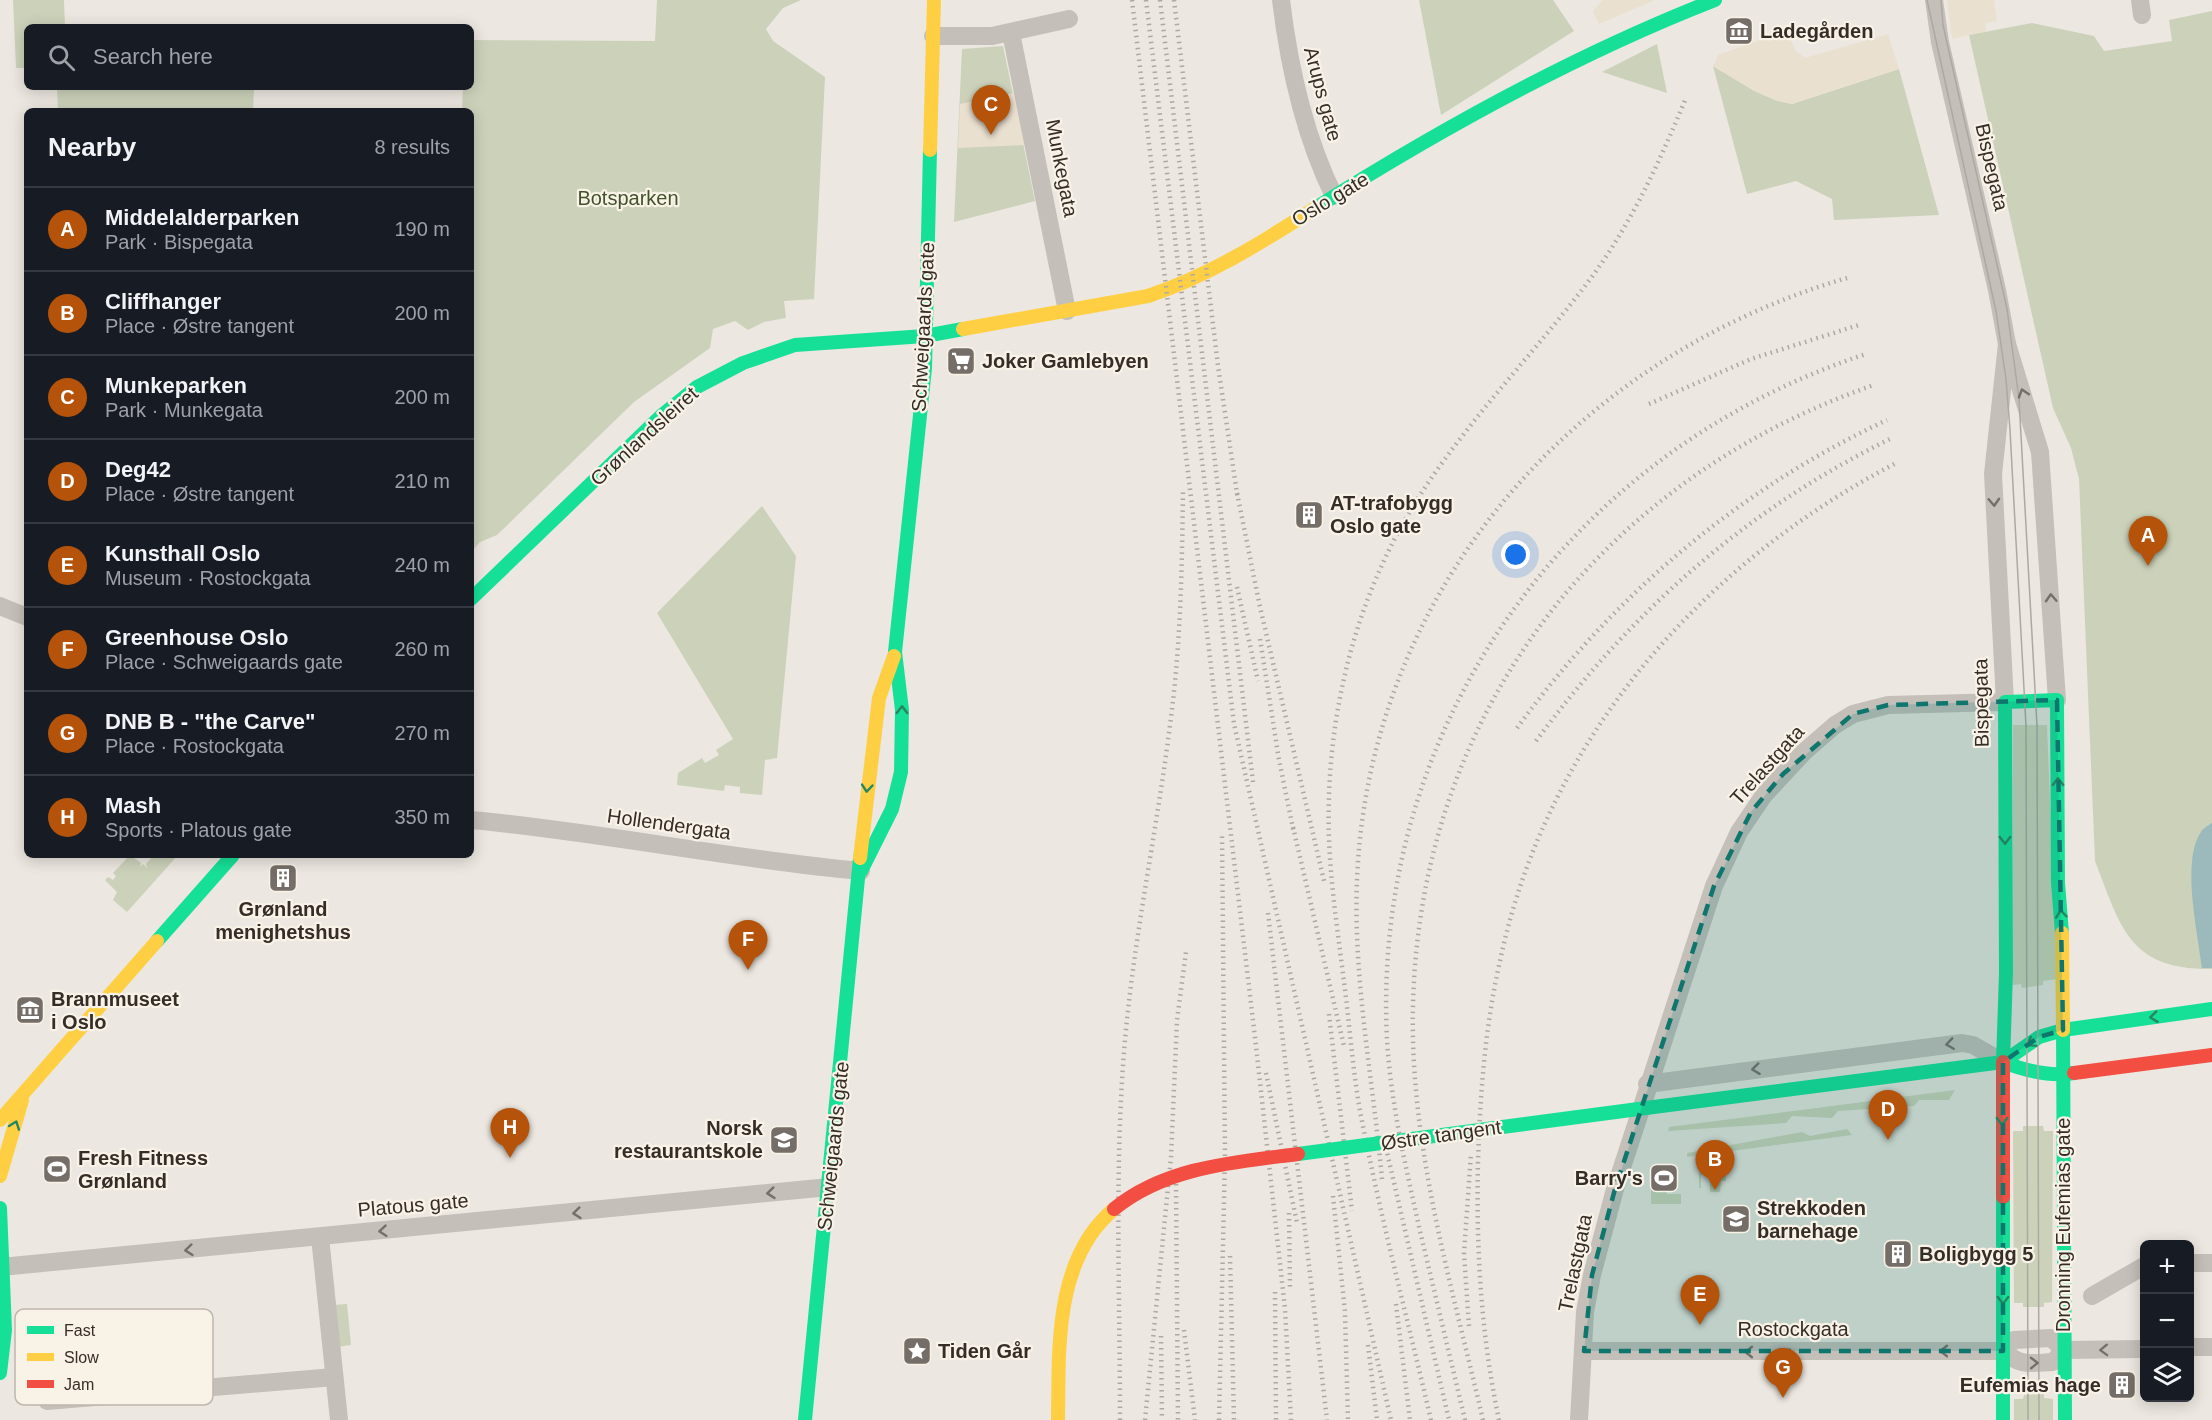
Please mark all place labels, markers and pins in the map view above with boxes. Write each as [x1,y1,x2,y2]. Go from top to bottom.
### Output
museum icon: Ladegården [1723,15,1755,47]
place label: Ladegården [1760,20,1873,42]
pin: C [972,86,1010,135]
supermarket icon: Joker Gamlebyen [945,345,977,377]
place label: Joker Gamlebyen [982,350,1149,372]
place label: AT-trafobygg Oslo gate [1330,492,1453,537]
building icon: AT-trafobygg Oslo gate [1293,499,1325,531]
pin: A [2128,516,2168,566]
building icon: Grønland menighetshus [267,862,299,894]
place label: Grønland menighetshus [215,898,351,943]
pin: F [728,920,768,970]
place label: Brannmuseet i Oslo [51,988,179,1033]
museum icon: Brannmuseet i Oslo [14,994,46,1026]
pin: D [1868,1090,1908,1140]
pin: H [490,1108,530,1158]
place label: Norsk restaurantskole [614,1117,764,1162]
school or university icon: Norsk restaurantskole [768,1124,800,1156]
pin: B [1696,1140,1734,1190]
place label: Fresh Fitness Grønland [78,1147,208,1192]
sports icon: Fresh Fitness Grønland [41,1153,73,1185]
sports icon: Barry's [1648,1162,1680,1194]
place label: Barry's [1575,1167,1643,1189]
place label: Strekkoden barnehage [1757,1197,1866,1242]
school or university icon: Strekkoden barnehage [1720,1203,1752,1235]
building icon: Boligbygg 5 [1882,1238,1914,1270]
place label: Boligbygg 5 [1919,1243,2033,1265]
pin: E [1680,1276,1720,1325]
place icon: Tiden Går [901,1335,933,1367]
place label: Tiden Går [938,1340,1031,1362]
pin: G [1764,1348,1802,1398]
building icon: Eufemias hage [2106,1369,2138,1401]
place label: Eufemias hage [1960,1374,2101,1396]

